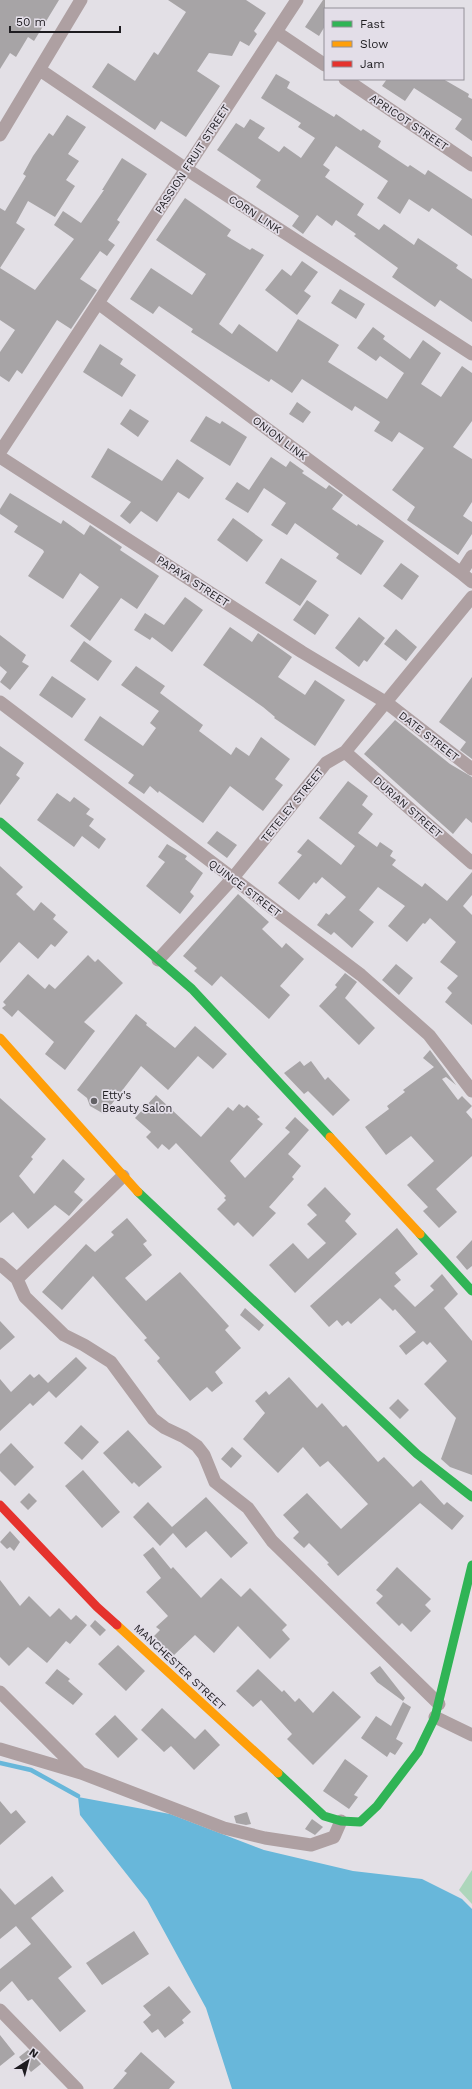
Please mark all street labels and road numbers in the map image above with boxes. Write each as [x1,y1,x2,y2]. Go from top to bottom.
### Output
street label: APRICOT STREET [367,91,451,154]
street label: PASSION FRUIT STREET [152,102,233,216]
street label: CORN LINK [226,193,283,236]
street label: ONION LINK [250,414,309,463]
street label: PAPAYA STREET [154,553,232,610]
street label: DATE STREET [396,709,462,764]
street label: TETELEY STREET [258,765,327,845]
street label: DURIAN STREET [371,774,445,841]
street label: QUINCE STREET [206,857,284,920]
street label: MANCHESTER STREET [131,1622,228,1713]

